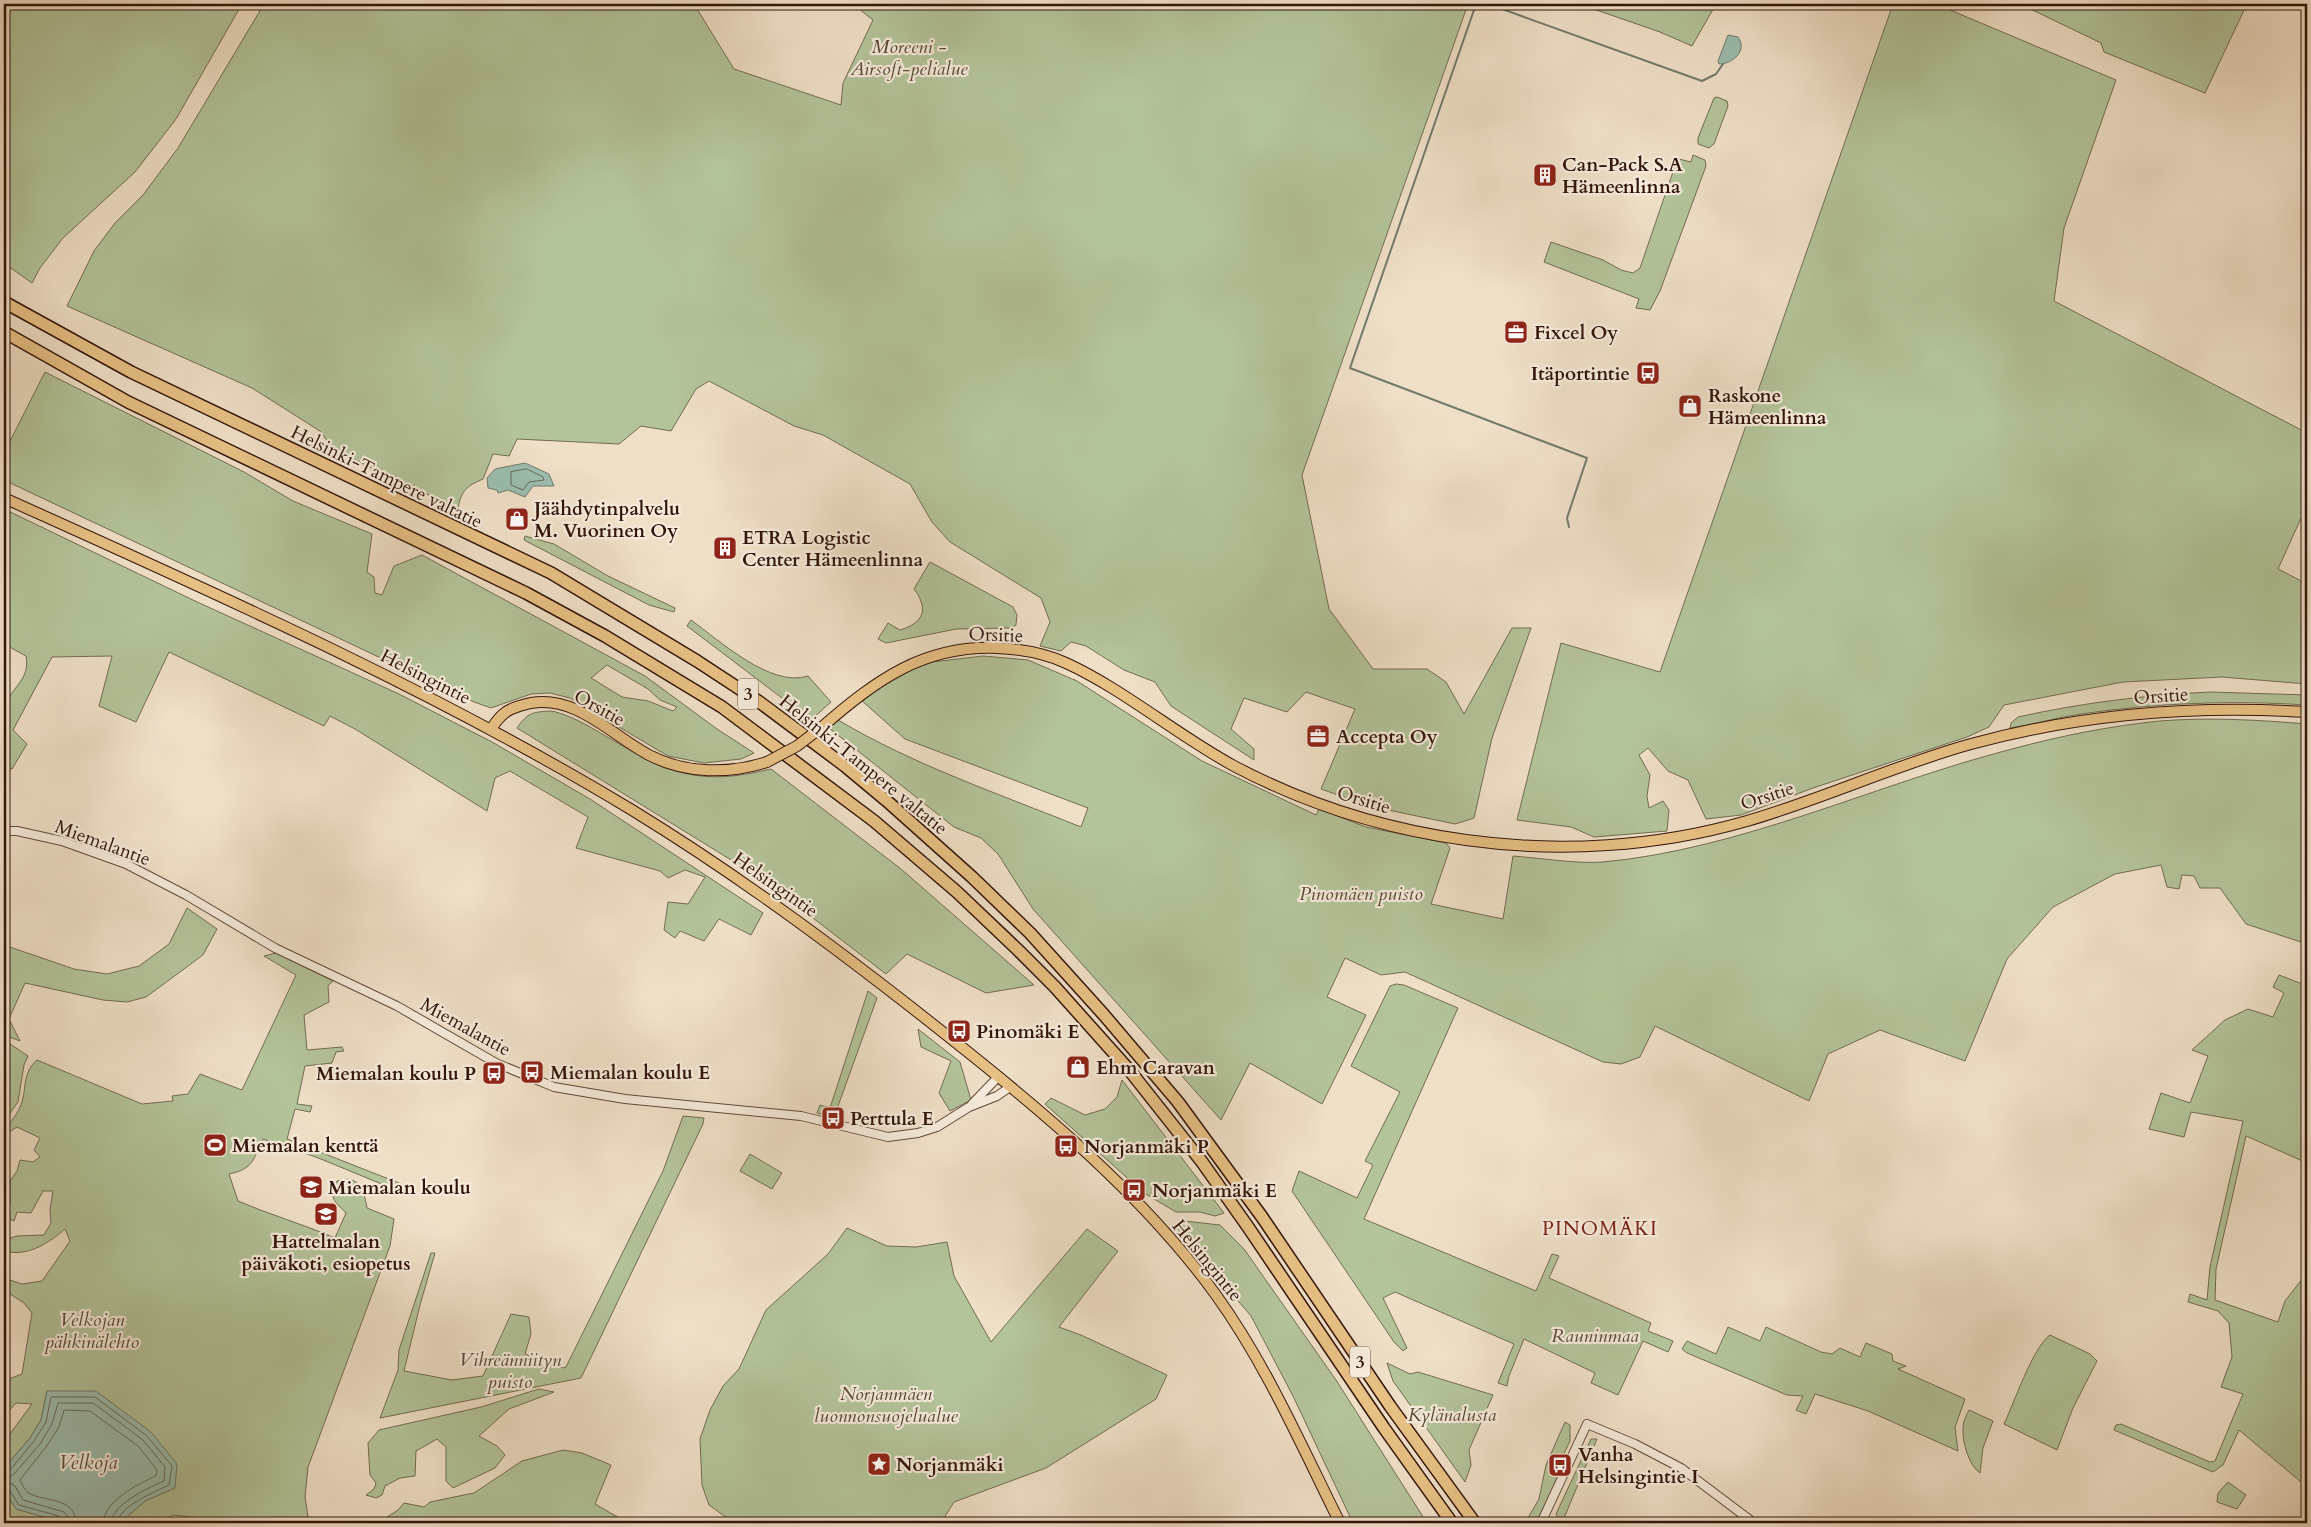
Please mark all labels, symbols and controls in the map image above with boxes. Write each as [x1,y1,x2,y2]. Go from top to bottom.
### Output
park label: Moreeni - Airsoft-pelialue [849,34,968,82]
place label: Can-Pack S.A Hämeenlinna [1562,152,1684,200]
building icon: Can-Pack S.A Hämeenlinna [1532,162,1558,188]
office icon: Fixcel Oy [1503,319,1529,345]
place label: Fixcel Oy [1534,320,1618,346]
bus stop icon: Itäportintie [1635,360,1661,386]
place label: Itäportintie [1531,361,1630,387]
place label: Raskone Hämeenlinna [1708,383,1827,431]
shop icon: Raskone Hämeenlinna [1677,393,1703,419]
street label: Helsinki-Tampere valtatie [286,419,487,535]
place label: Jäähdytinpalvelu M. Vuorinen Oy [531,496,680,544]
shop icon: Jäähdytinpalvelu M. Vuorinen Oy [504,506,530,532]
place label: ETRA Logistic Center Hämeenlinna [742,525,924,573]
building icon: ETRA Logistic Center Hämeenlinna [712,535,738,561]
street label: Orsitie [968,621,1024,649]
street label: Helsingintie [376,643,475,711]
road number: 3 [738,679,758,710]
street label: Orsitie [2133,681,2189,711]
street label: Orsitie [569,683,630,733]
street label: Helsinki-Tampere valtatie [773,689,953,841]
office icon: Accepta Oy [1305,723,1331,749]
place label: Accepta Oy [1336,724,1438,750]
street label: Orsitie [1737,775,1797,817]
street label: Orsitie [1334,779,1394,820]
street label: Miemalantie [51,814,154,872]
street label: Helsingintie [728,846,823,924]
park label: Pinomäen puisto [1299,881,1423,907]
street label: Miemalantie [415,991,516,1062]
bus stop icon: Pinomäki E [946,1018,972,1044]
place label: Pinomäki E [976,1019,1080,1045]
shop icon: Ehm Caravan [1065,1054,1091,1080]
place label: Ehm Caravan [1096,1055,1216,1081]
bus stop icon: Miemalan koulu E [519,1059,545,1085]
bus stop icon: Miemalan koulu P [481,1060,507,1086]
place label: Miemalan koulu E [550,1060,710,1086]
place label: Miemalan koulu P [316,1061,476,1087]
bus stop icon: Perttula E [820,1105,846,1131]
place label: Perttula E [850,1106,934,1132]
sports icon: Miemalan kenttä [202,1132,228,1158]
place label: Miemalan kenttä [232,1133,379,1159]
bus stop icon: Norjanmäki P [1053,1133,1079,1159]
place label: Norjanmäki P [1084,1134,1209,1160]
school or university icon: Miemalan koulu [298,1174,324,1200]
place label: Miemalan koulu [328,1175,471,1201]
bus stop icon: Norjanmäki E [1121,1177,1147,1203]
place label: Norjanmäki E [1152,1178,1277,1204]
school or university icon: Hattelmalan päiväkoti, esiopetus [313,1201,339,1227]
street label: Helsingintie [1166,1214,1248,1307]
district label: PINOMÄKI [1542,1215,1658,1242]
place label: Hattelmalan päiväkoti, esiopetus [242,1229,410,1277]
park label: Velkojan pähkinälehto [43,1307,139,1355]
park label: Rauninmaa [1551,1323,1639,1349]
road number: 3 [1350,1346,1370,1378]
park label: Vihreänniityn puisto [459,1347,562,1395]
park label: Norjanmäen luonnonsuojelualue [814,1381,959,1429]
park label: Kylänalusta [1408,1402,1497,1428]
place label: Vanha Helsingintie I [1578,1442,1698,1490]
water label: Velkoja [59,1449,117,1476]
place icon: Norjanmäki [866,1451,892,1477]
place label: Norjanmäki [896,1452,1004,1478]
bus stop icon: Vanha Helsingintie I [1547,1452,1573,1478]

